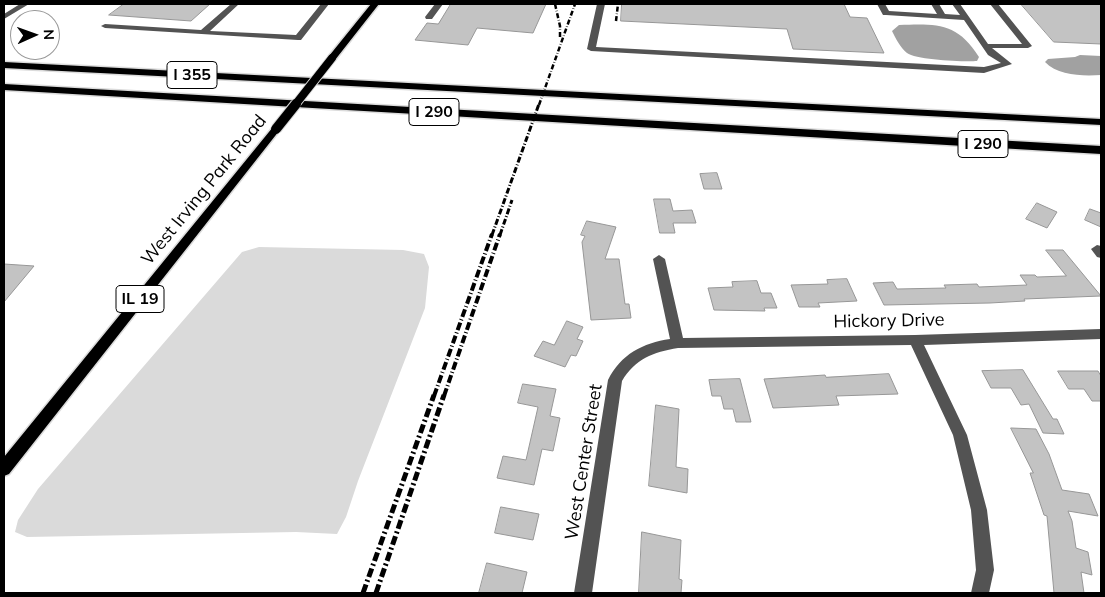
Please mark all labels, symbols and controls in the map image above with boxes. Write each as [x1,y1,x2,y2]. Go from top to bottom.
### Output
north arrow [10,10,60,60]
text: N [40,29,58,40]
road number: I 355 [167,62,217,88]
road number: I 290 [409,98,459,125]
street label: West Irving Park Road [137,111,271,269]
road number: I 290 [958,130,1008,158]
road number: IL 19 [116,286,164,312]
street label: Hickory Drive [833,309,945,333]
street label: West Center Street [561,382,607,542]

